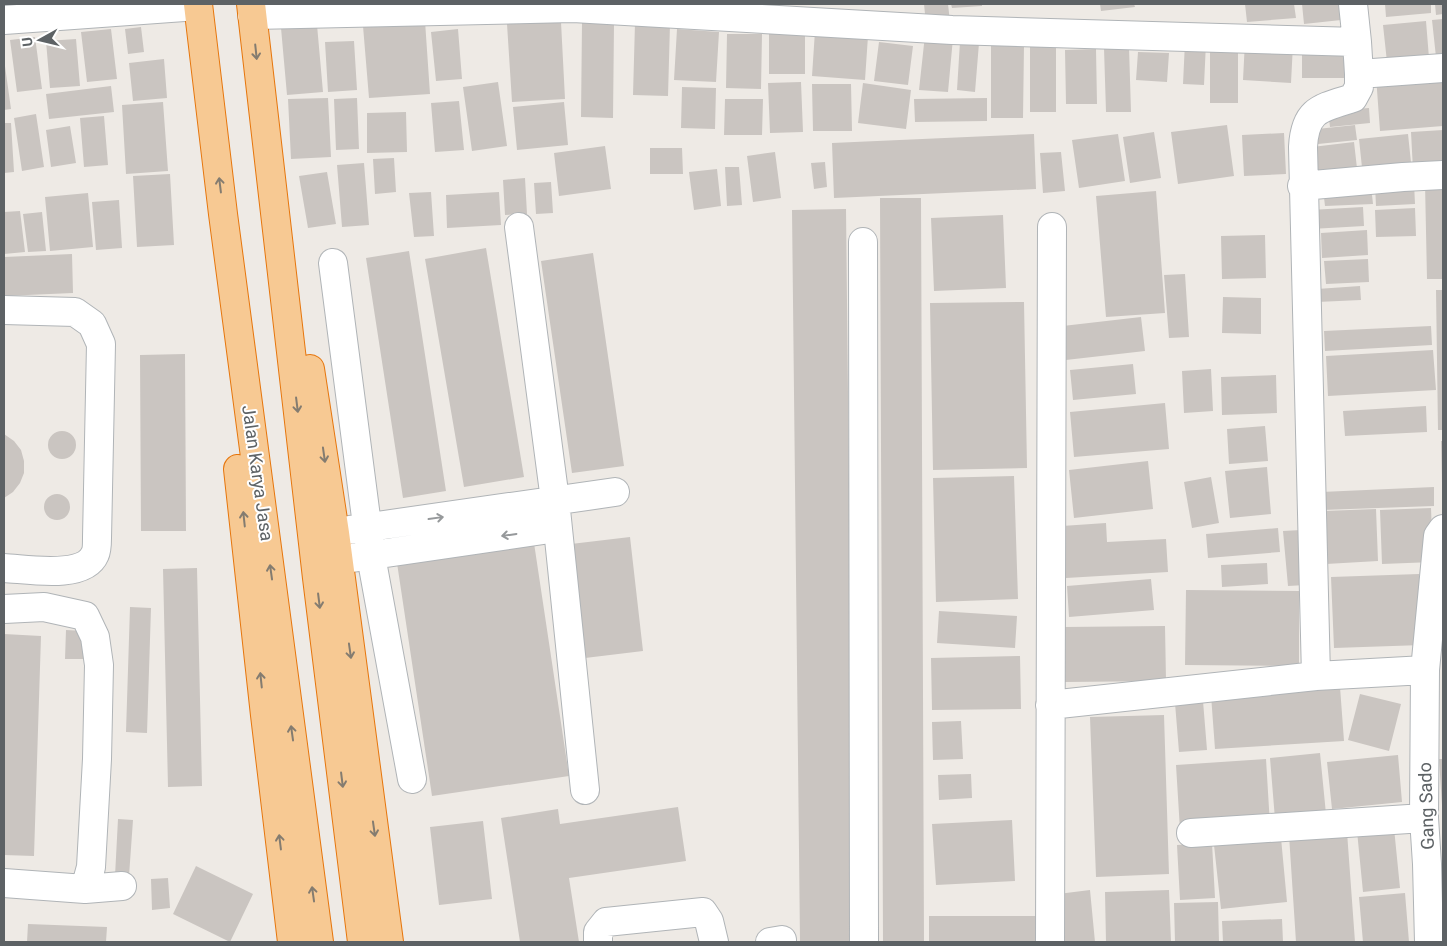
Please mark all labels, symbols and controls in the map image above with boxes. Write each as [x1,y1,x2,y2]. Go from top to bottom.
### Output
north arrow [15,15,65,65]
text: U [19,36,36,47]
one-way arrow [251,44,261,60]
one-way arrow [215,177,225,193]
one-way arrow [292,397,302,413]
street label: Jalan Karya Jasa [238,404,278,542]
one-way arrow [319,447,329,463]
one-way arrow [239,511,249,527]
one-way arrow [428,512,444,522]
one-way arrow [501,531,517,541]
one-way arrow [265,564,275,580]
one-way arrow [315,593,325,609]
one-way arrow [346,643,356,659]
one-way arrow [256,673,266,689]
one-way arrow [287,725,297,741]
street label: Gang Sado [1414,762,1438,850]
one-way arrow [337,771,347,787]
one-way arrow [369,821,379,837]
one-way arrow [275,834,285,850]
one-way arrow [308,886,318,902]

